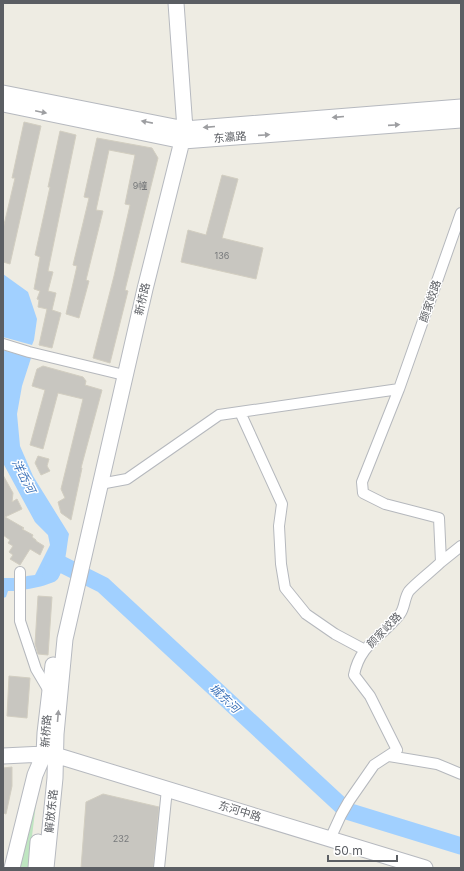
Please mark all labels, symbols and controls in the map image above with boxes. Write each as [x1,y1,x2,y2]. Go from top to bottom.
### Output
one-way arrow [35,109,47,115]
one-way arrow [332,113,344,120]
one-way arrow [141,118,153,124]
one-way arrow [388,121,400,128]
one-way arrow [203,124,215,131]
street label: 东瀛路 [213,129,247,145]
one-way arrow [258,131,270,138]
house number: 9幢 [133,180,147,191]
house number: 136 [215,250,230,261]
street label: 颜家峧路 [416,278,444,324]
street label: 新桥路 [131,281,153,317]
water label: 洋岙河 [9,457,40,497]
street label: 颜家峧路 [364,609,404,651]
water label: 城东河 [207,680,245,717]
one-way arrow [55,710,61,722]
street label: 新桥路 [38,714,54,748]
street label: 解放东路 [42,788,60,834]
street label: 东河中路 [217,798,263,824]
house number: 232 [113,833,129,844]
scale bar [328,837,397,863]
text: 50 m [334,843,363,858]

